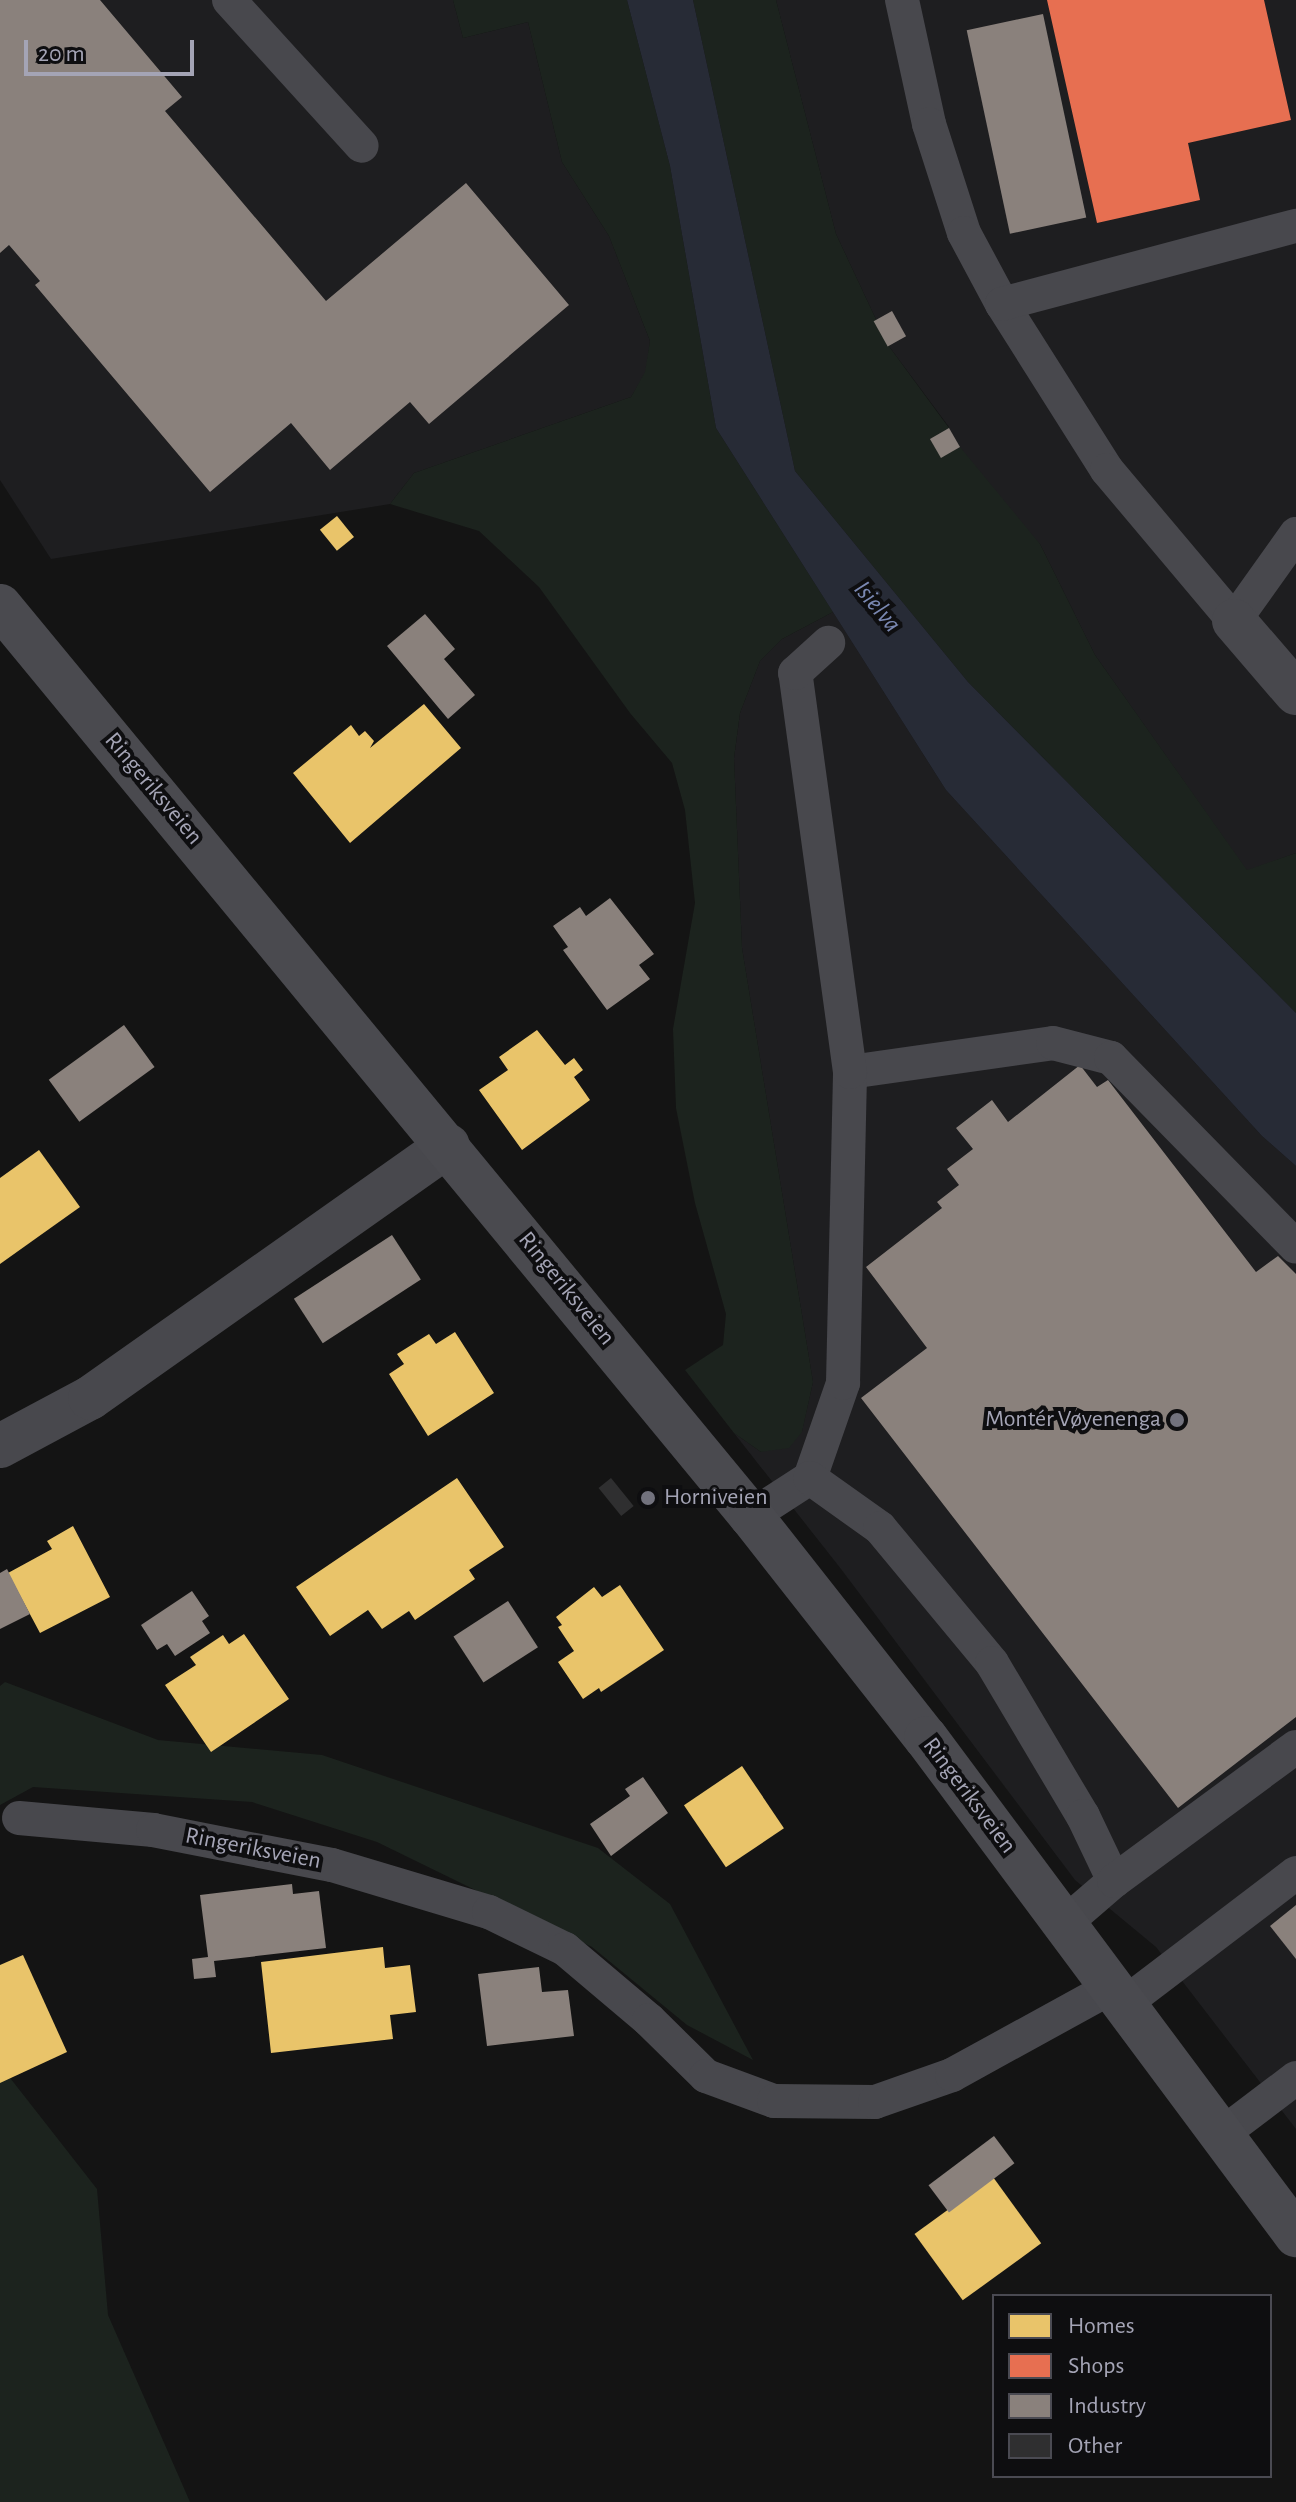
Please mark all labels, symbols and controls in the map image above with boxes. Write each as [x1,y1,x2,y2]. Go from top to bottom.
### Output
scale bar [28,24,198,74]
text: 20 m [38,42,85,66]
water label: Isielva [846,575,908,639]
street label: Ringeriksveien [98,727,208,851]
street label: Ringeriksveien [511,1226,621,1352]
place label: Montér Vøyenenga [985,1406,1161,1434]
marker: Montér Vøyenenga [1168,1411,1186,1429]
place label: Horniveien [664,1484,768,1512]
marker: Horniveien [639,1489,657,1507]
street label: Ringeriksveien [916,1732,1022,1860]
street label: Ringeriksveien [183,1822,323,1876]
legend [992,2294,1272,2478]
text: Homes [1068,2314,1135,2338]
text: Shops [1068,2354,1124,2378]
text: Industry [1068,2394,1146,2418]
text: Other [1068,2434,1122,2458]

